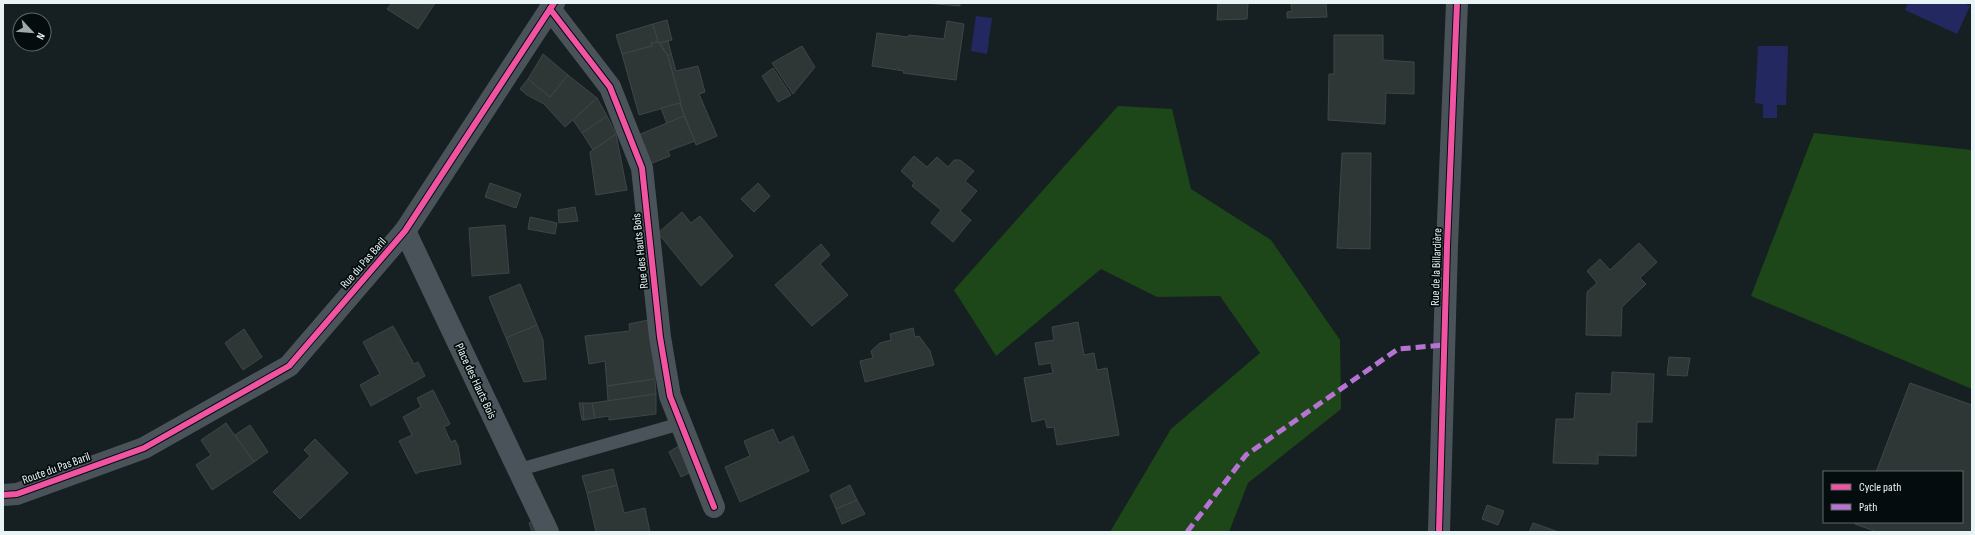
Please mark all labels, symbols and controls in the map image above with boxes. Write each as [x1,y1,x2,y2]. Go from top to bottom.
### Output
north arrow [12,12,52,52]
text: N [33,31,48,42]
street label: Rue des Hauts Bois [629,213,652,289]
street label: Rue de la Billardière [1428,228,1445,306]
street label: Rue du Pas Baril [337,235,390,292]
street label: Place des Hauts Bois [451,341,500,421]
street label: Route du Pas Baril [20,449,92,488]
legend [1823,471,1963,523]
text: Cycle path [1859,480,1901,495]
text: Path [1859,500,1877,515]

